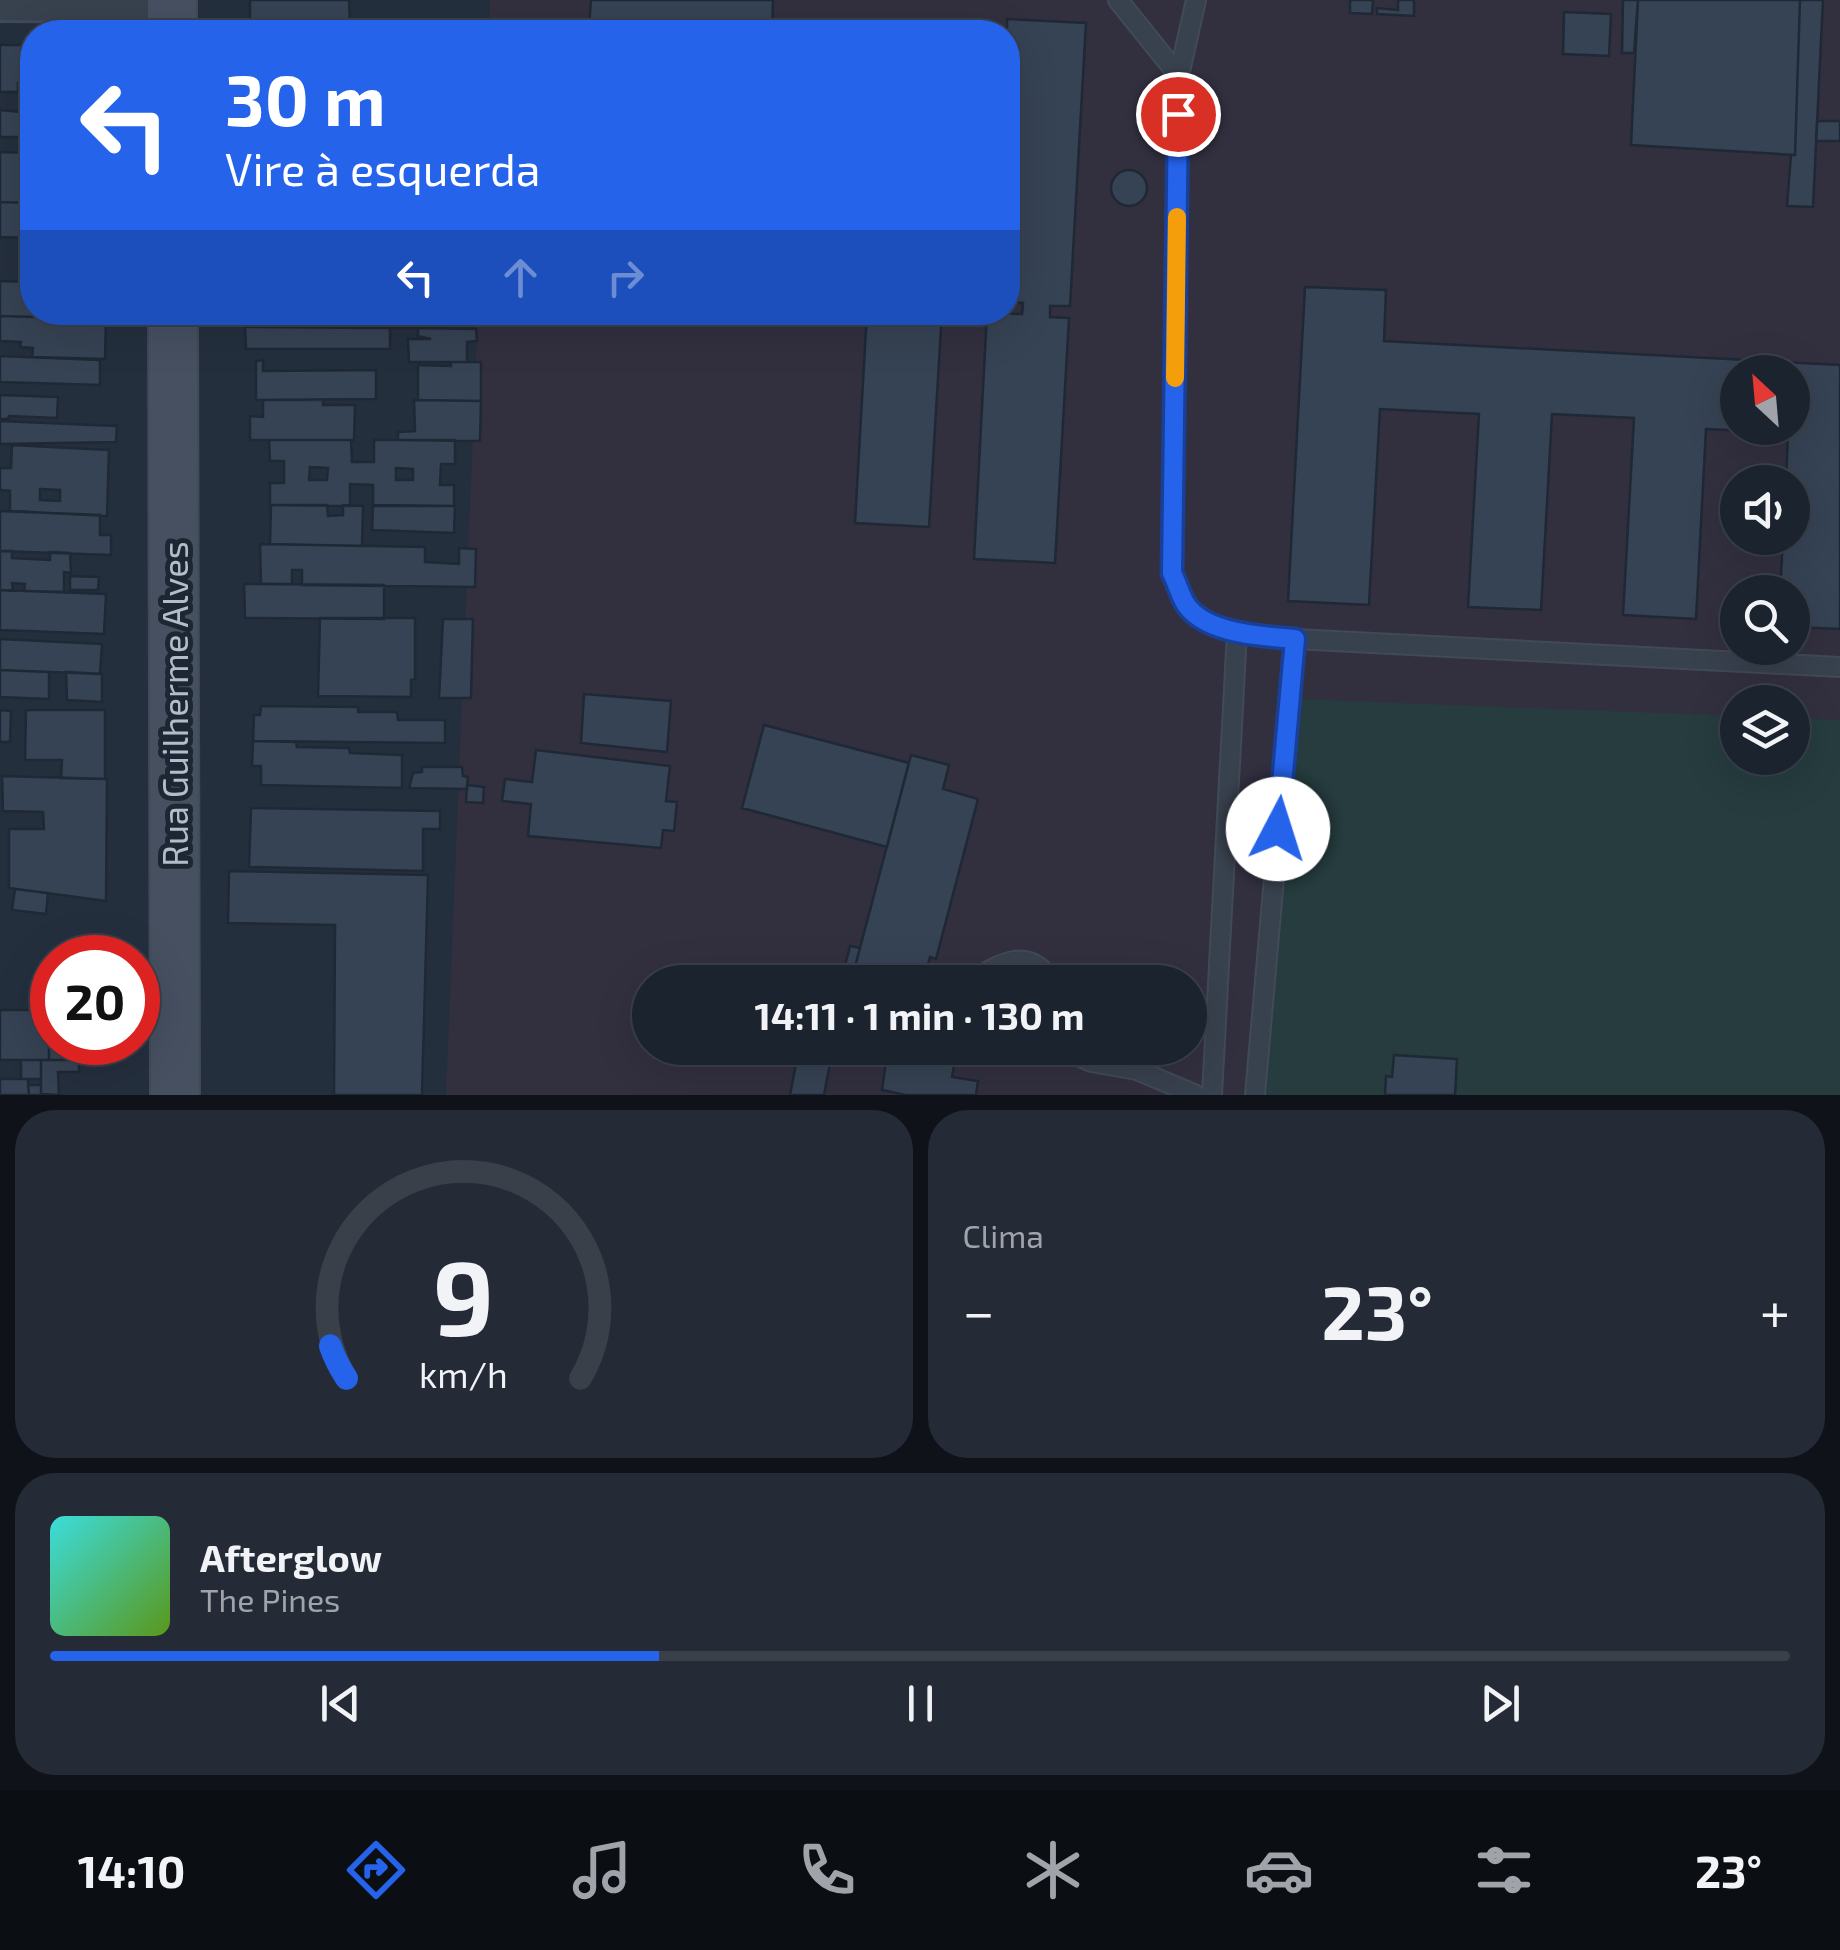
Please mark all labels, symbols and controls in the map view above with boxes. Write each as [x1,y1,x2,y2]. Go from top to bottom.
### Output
text: 30 m [225,56,386,140]
icon: left [60,60,190,190]
pin [1136,72,1221,157]
icon: arrive [1151,87,1206,142]
text: Vire à esquerda [225,141,541,195]
icon: left [388,250,443,305]
icon: ahead [493,250,548,305]
icon: right [598,250,653,305]
north arrow [1720,355,1810,445]
map controls [1720,355,1810,775]
button: sound [1720,465,1810,555]
street label: Rua Guilherme Alves [153,541,195,867]
button: search [1720,575,1810,665]
button: layers [1720,685,1810,775]
position arrow [1226,777,1330,881]
speed limit sign: 20 [30,935,160,1065]
text: 14:11 · 1 min · 130 m [754,992,1085,1038]
text: Clima [963,1216,1044,1254]
text: 9 [433,1232,494,1357]
text: 23° [1321,1265,1433,1355]
text: − [963,1277,995,1343]
text: + [1760,1277,1790,1343]
text: km/h [419,1352,508,1395]
text: Afterglow [200,1534,382,1580]
text: The Pines [200,1580,340,1618]
icon: previous [313,1676,368,1731]
icon: pause [893,1676,948,1731]
icon: next [1473,1676,1528,1731]
icon: directions [341,1835,411,1905]
icon: music [567,1835,637,1905]
icon: phone [792,1835,862,1905]
icon: climate [1018,1835,1088,1905]
icon: car [1244,1835,1314,1905]
icon: filters [1469,1835,1539,1905]
text: 14:10 [78,1843,185,1897]
text: 23° [1695,1843,1762,1897]

